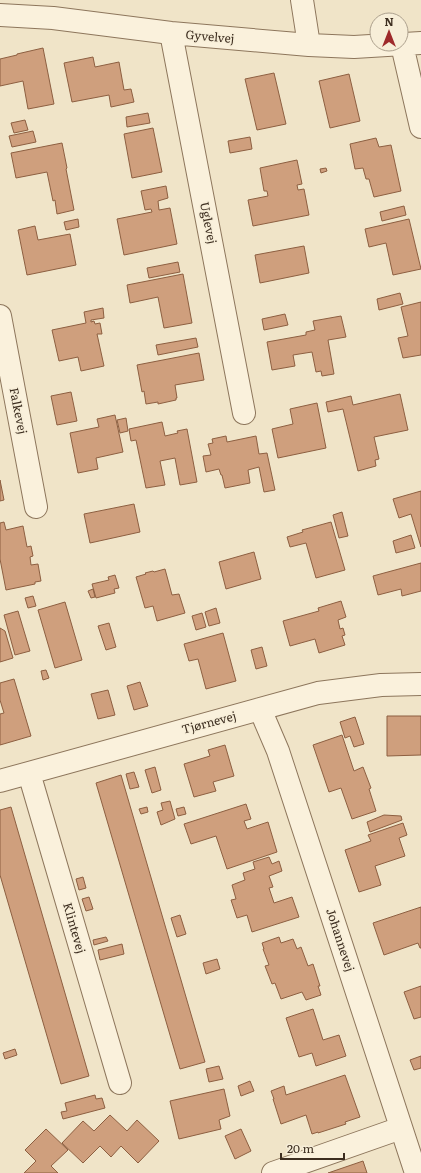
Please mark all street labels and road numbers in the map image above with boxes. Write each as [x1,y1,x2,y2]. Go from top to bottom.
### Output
street label: Gyvelvej [185,25,235,47]
street label: Uglevej [196,200,222,245]
street label: Falkevej [6,386,32,436]
street label: Tjørnevej [179,706,238,738]
street label: Klintevej [59,900,91,955]
street label: Johannevej [322,906,360,974]

